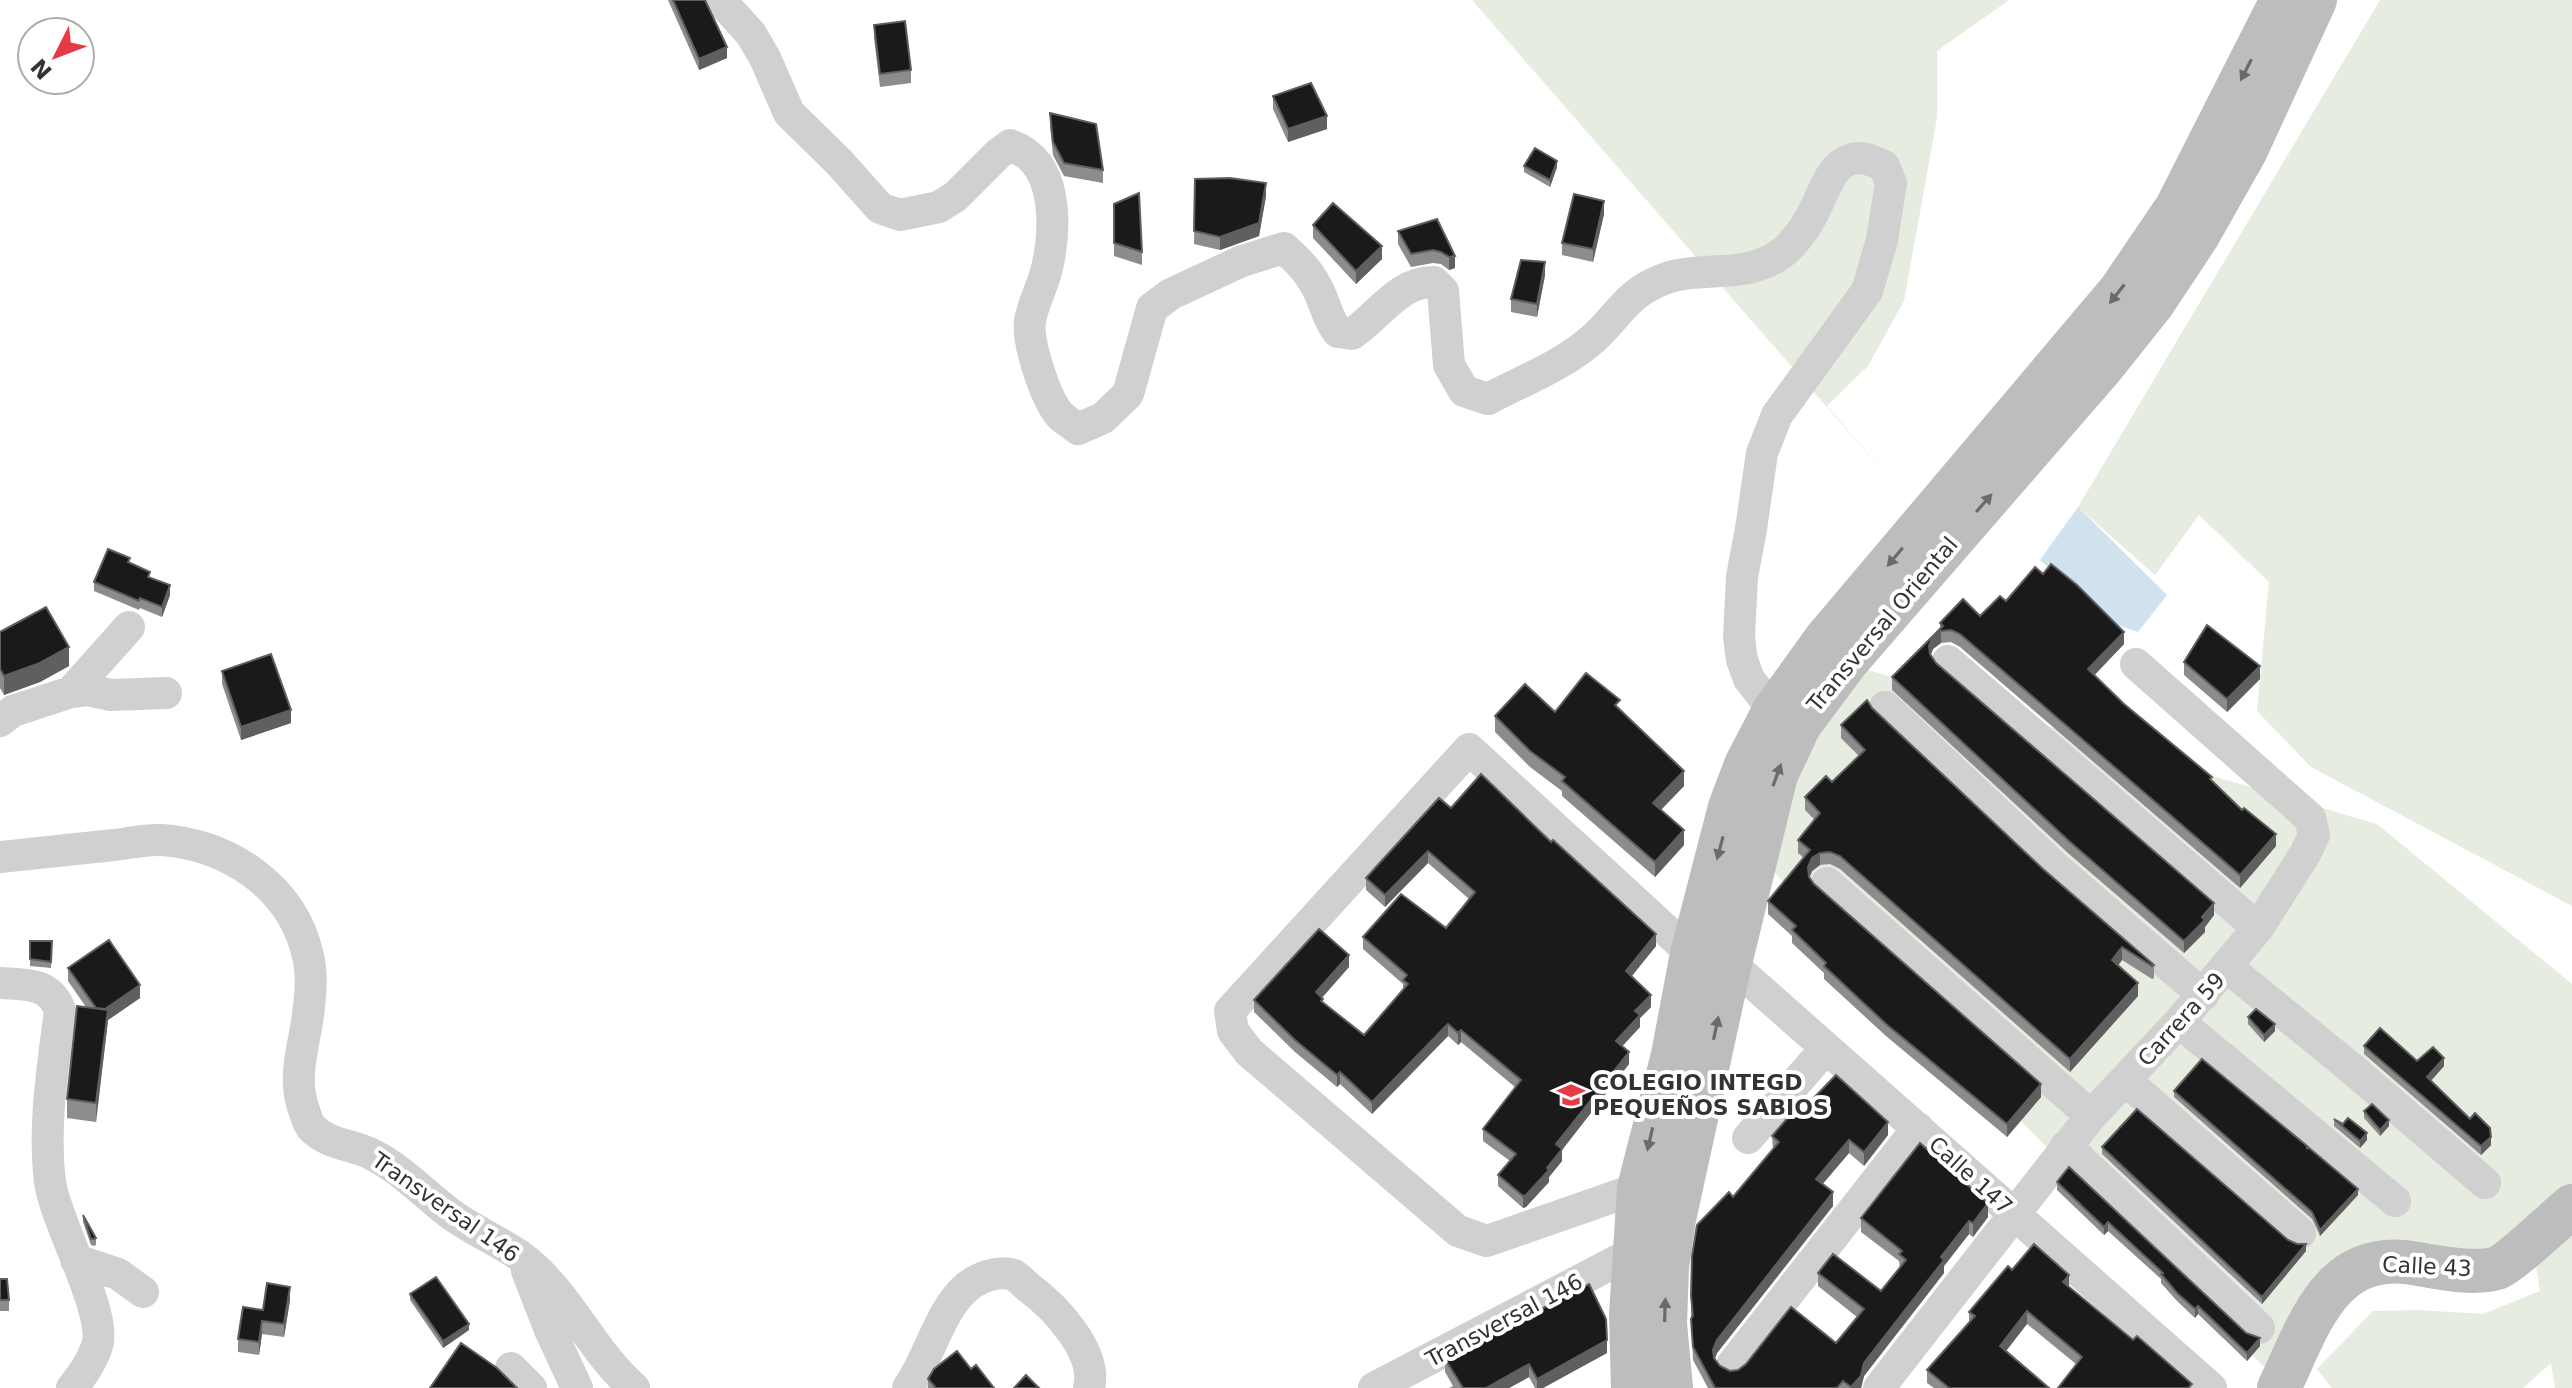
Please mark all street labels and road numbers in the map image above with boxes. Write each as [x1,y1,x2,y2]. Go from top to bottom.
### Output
street label: Transversal Oriental [1801,532,1963,717]
street label: Carrera 59 [2133,967,2230,1071]
street label: Calle 147 [1924,1131,2018,1219]
street label: Transversal 146 [367,1147,524,1267]
street label: Calle 43 [2382,1252,2472,1281]
street label: Transversal 146 [1421,1269,1587,1373]

